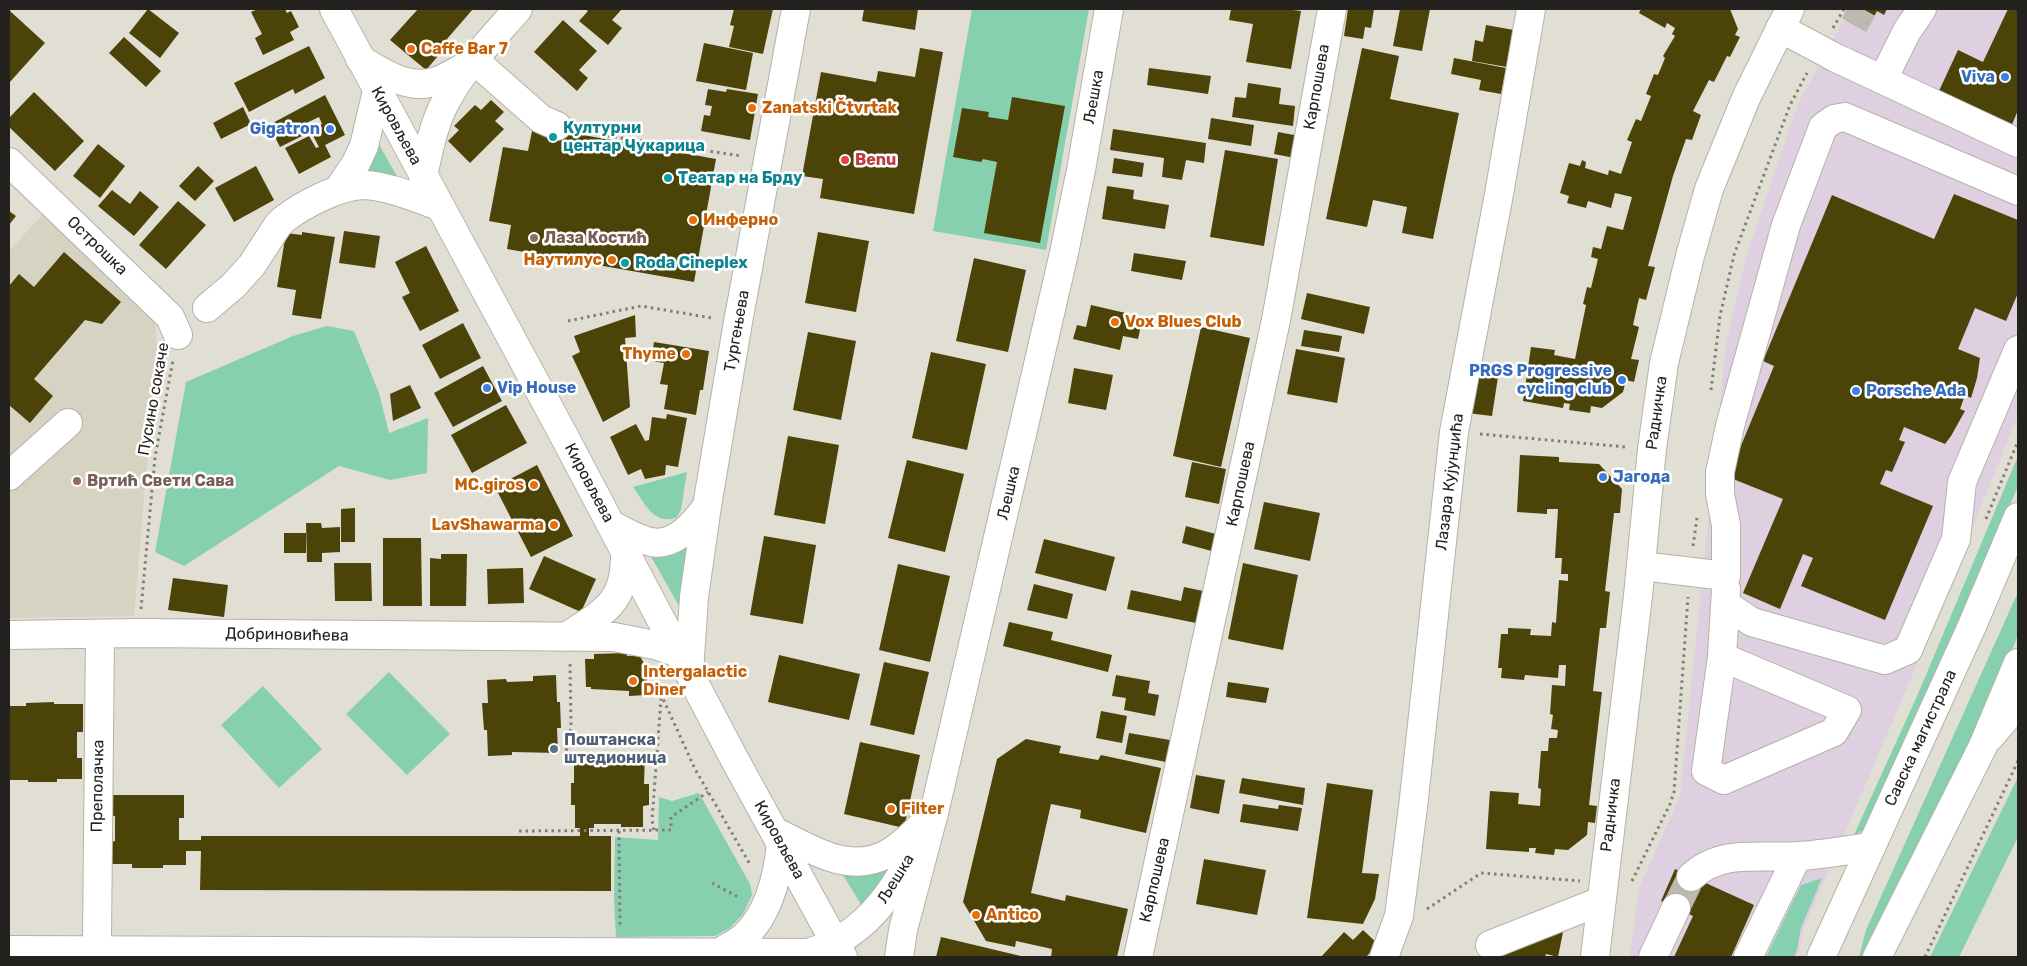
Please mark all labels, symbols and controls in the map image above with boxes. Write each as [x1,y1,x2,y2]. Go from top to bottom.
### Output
place label: Caffe Bar 7 [421,39,508,59]
marker: Caffe Bar 7 [405,43,417,55]
street label: Карпошева [1300,43,1334,131]
place label: Viva [1961,67,1995,87]
street label: Љешка [1080,68,1108,126]
marker: Viva [1999,71,2011,83]
street label: Кировљева [367,83,425,169]
place label: Zanatski Čtvrtak [762,98,897,118]
marker: Zanatski Čtvrtak [746,102,758,114]
place label: Културни центар Чукарица [563,118,705,156]
place label: Gigatron [250,119,320,139]
marker: Gigatron [324,123,336,135]
marker: Културни центар Чукарица [547,131,559,143]
place label: Benu [855,150,896,170]
marker: Benu [839,154,851,166]
place label: Театар на Брду [678,168,802,188]
marker: Театар на Брду [662,172,674,184]
place label: Инферно [703,210,778,230]
street label: Острошка [63,212,131,280]
marker: Инферно [687,214,699,226]
place label: Лаза Костић [544,228,647,248]
marker: Лаза Костић [528,232,540,244]
place label: Наутилус [524,250,602,270]
place label: Roda Cineplex [635,253,748,273]
marker: Наутилус [606,254,618,266]
marker: Roda Cineplex [619,257,631,269]
street label: Тургењева [720,289,754,373]
place label: Vox Blues Club [1125,312,1242,332]
marker: Vox Blues Club [1109,316,1121,328]
street label: Пусино сокаче [135,341,173,457]
place label: Thyme [622,344,676,364]
marker: Thyme [680,348,692,360]
place label: PRGS Progressive cycling club [1469,361,1612,399]
marker: PRGS Progressive cycling club [1616,374,1628,386]
street label: Радничка [1642,375,1672,451]
place label: Vip House [497,378,576,398]
place label: Porsche Ada [1866,381,1966,401]
marker: Vip House [481,382,493,394]
marker: Porsche Ada [1850,385,1862,397]
street label: Лазара Кујунџића [1432,412,1468,552]
street label: Кировљева [560,440,618,526]
street label: Карпошева [1223,440,1259,528]
street label: Љешка [993,464,1025,522]
place label: Јагода [1613,467,1670,487]
place label: Вртић Свети Сава [87,471,234,491]
marker: Јагода [1597,471,1609,483]
marker: Вртић Свети Сава [71,475,83,487]
place label: MC.giros [455,475,524,495]
marker: MC.giros [528,479,540,491]
place label: LavShawarma [431,515,544,535]
marker: LavShawarma [548,519,560,531]
street label: Добриновићева [225,624,349,646]
place label: Intergalactic Diner [643,662,747,700]
street label: Савска магистрала [1881,667,1961,809]
marker: Intergalactic Diner [627,675,639,687]
place label: Поштанска штедионица [564,730,666,768]
street label: Преполачка [88,739,108,833]
marker: Поштанска штедионица [548,743,560,755]
street label: Радничка [1597,777,1625,853]
street label: Кировљева [750,797,808,883]
place label: Filter [901,799,944,819]
marker: Filter [885,803,897,815]
street label: Карпошева [1136,836,1174,924]
street label: Љешка [873,851,919,907]
place label: Antico [986,905,1039,925]
marker: Antico [970,909,982,921]

